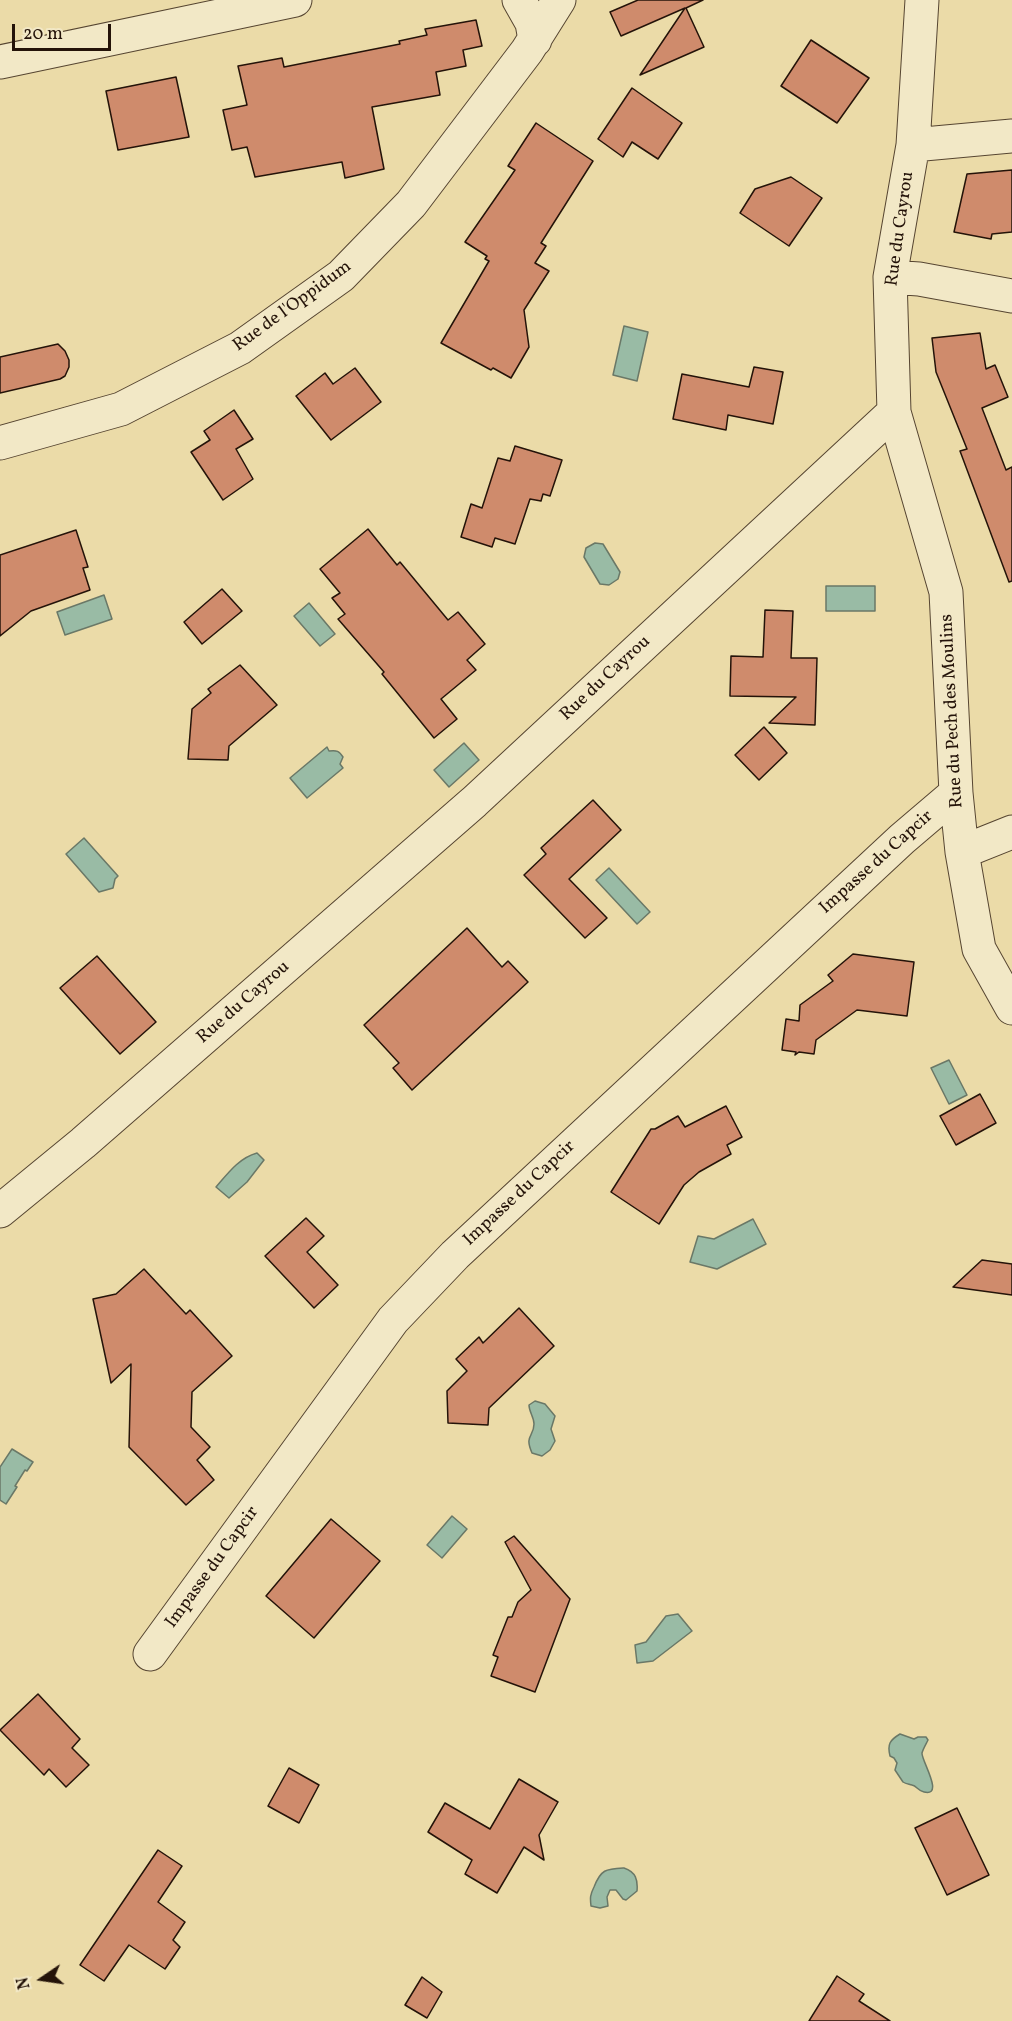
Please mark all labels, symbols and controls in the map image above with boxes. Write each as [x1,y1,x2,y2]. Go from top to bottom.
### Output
scale bar [15,12,114,50]
text: 20 m [23,22,63,47]
street label: Rue du Cayrou [882,170,920,288]
street label: Rue de l'Oppidum [230,257,356,357]
street label: Rue du Pech des Moulins [937,613,969,809]
street label: Rue du Cayrou [556,632,656,726]
street label: Impasse du Capcir [816,806,938,920]
street label: Rue du Cayrou [193,957,295,1049]
street label: Impasse du Capcir [460,1137,580,1251]
street label: Impasse du Capcir [162,1503,264,1633]
north arrow [12,1949,72,2009]
text: N [12,1975,36,1991]

